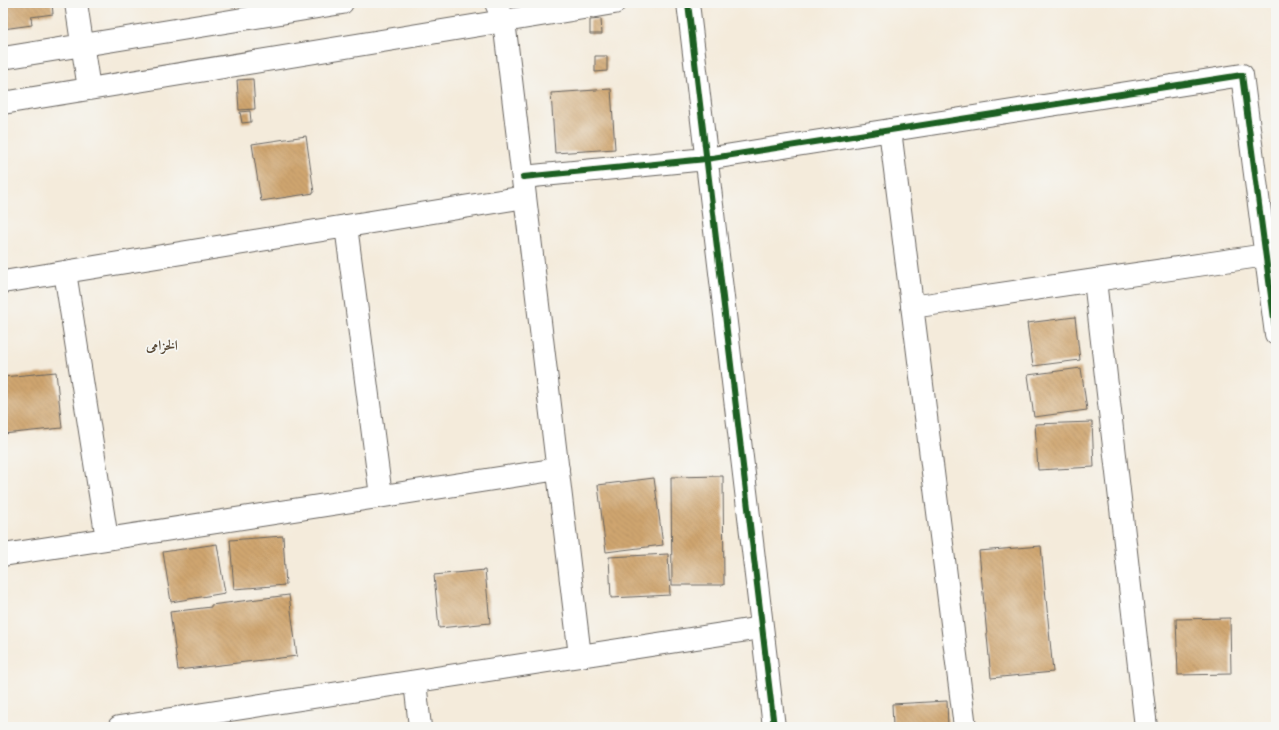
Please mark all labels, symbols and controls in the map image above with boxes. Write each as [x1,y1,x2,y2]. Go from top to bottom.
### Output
district label: الخزامى [145,336,178,355]

